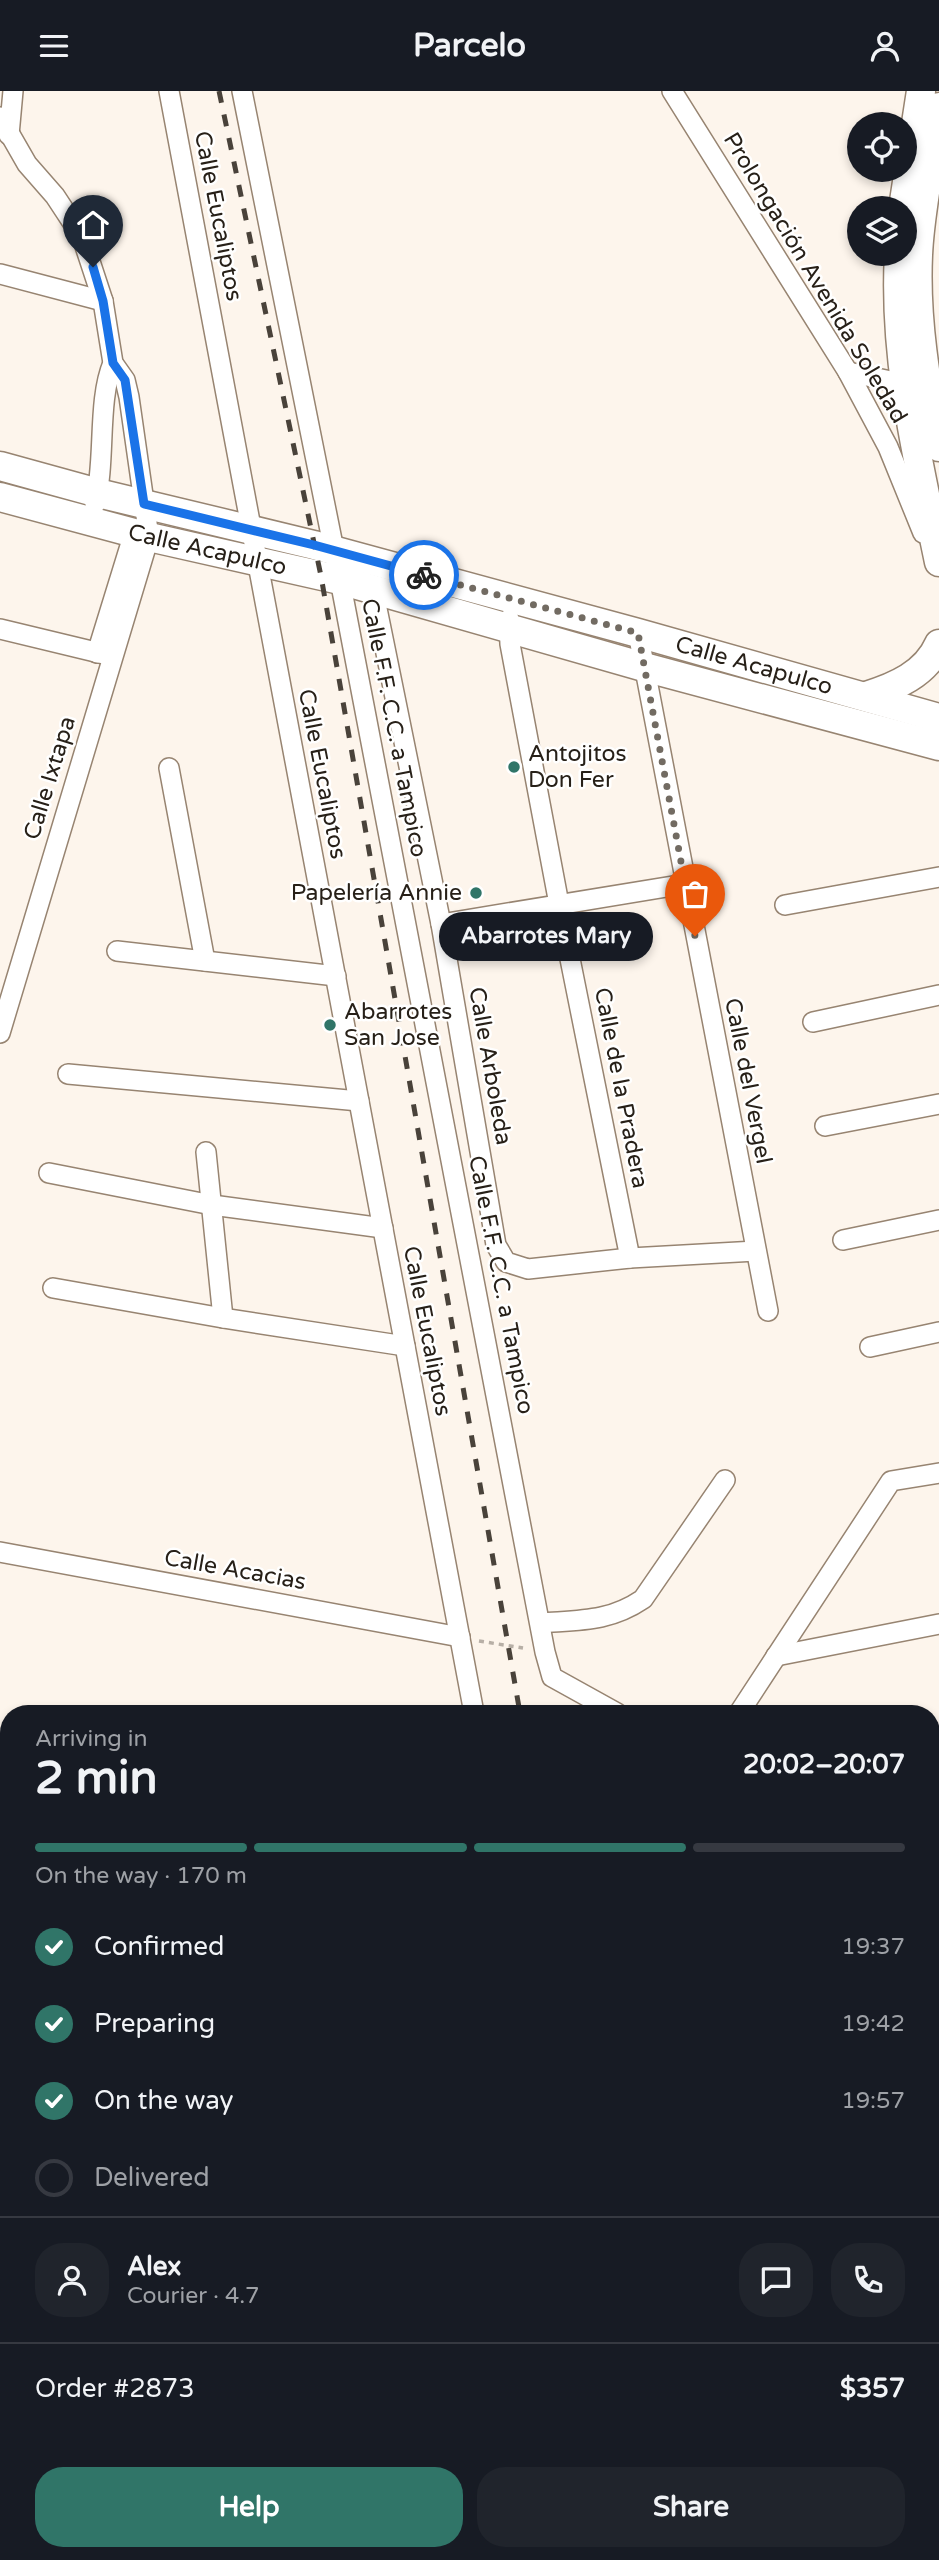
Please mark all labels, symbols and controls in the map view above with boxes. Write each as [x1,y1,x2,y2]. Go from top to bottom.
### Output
icon: menu [35,27,73,65]
text: Parcelo [413,27,526,65]
icon: person [866,27,904,65]
map controls [847,112,917,266]
button: locate [847,112,917,182]
street label: Prolongación Avenida Soledad [717,128,913,428]
street label: Calle Eucaliptos [188,129,248,303]
pin [63,195,123,267]
button: layers [847,196,917,266]
icon: home [74,206,112,244]
street label: Calle Acapulco [125,518,289,582]
courier [389,540,459,610]
icon: bike [405,556,443,594]
street label: Calle F.F. C.C. a Tampico [355,596,433,860]
street label: Calle Acapulco [672,630,836,701]
street label: Calle Eucaliptos [292,687,352,861]
street label: Calle Ixtapa [18,713,82,843]
place label: Antojitos Don Fer [528,740,627,794]
marker: Antojitos Don Fer [506,759,522,775]
pin [665,864,725,936]
icon: bag [676,875,714,913]
place label: Papelería Annie [291,879,462,907]
marker: Papelería Annie [468,885,484,901]
callout: Abarrotes Mary [440,911,653,961]
text: Abarrotes Mary [461,922,631,950]
street label: Calle Arboleda [462,985,518,1147]
street label: Calle de la Pradera [588,985,654,1191]
street label: Calle del Vergel [718,996,778,1166]
place label: Abarrotes San Jose [344,998,452,1052]
marker: Abarrotes San Jose [322,1017,338,1033]
street label: Calle F.F. C.C. a Tampico [462,1153,540,1417]
street label: Calle Eucaliptos [397,1244,457,1418]
street label: Calle Acacias [162,1544,308,1596]
text: Arriving in [35,1725,148,1753]
text: 20:02–20:07 [743,1749,905,1780]
text: 2 min [35,1751,158,1806]
text: On the way · 170 m [35,1862,247,1890]
icon: check [35,1928,73,1966]
text: Confirmed [94,1931,224,1962]
text: 19:37 [841,1933,905,1961]
icon: check [35,2005,73,2043]
text: Preparing [94,2008,215,2039]
text: 19:42 [841,2010,905,2038]
icon: check [35,2082,73,2120]
text: On the way [94,2085,234,2116]
text: 19:57 [841,2087,905,2115]
text: Delivered [94,2162,210,2193]
button: person [35,2243,109,2317]
button: chat [739,2243,813,2317]
button: phone [831,2243,905,2317]
text: Alex [127,2251,181,2282]
text: Courier · 4.7 [127,2282,260,2310]
text: Order #2873 [35,2373,195,2404]
text: $357 [840,2373,905,2404]
button: Help [35,2467,463,2547]
button: Share [477,2467,905,2547]

